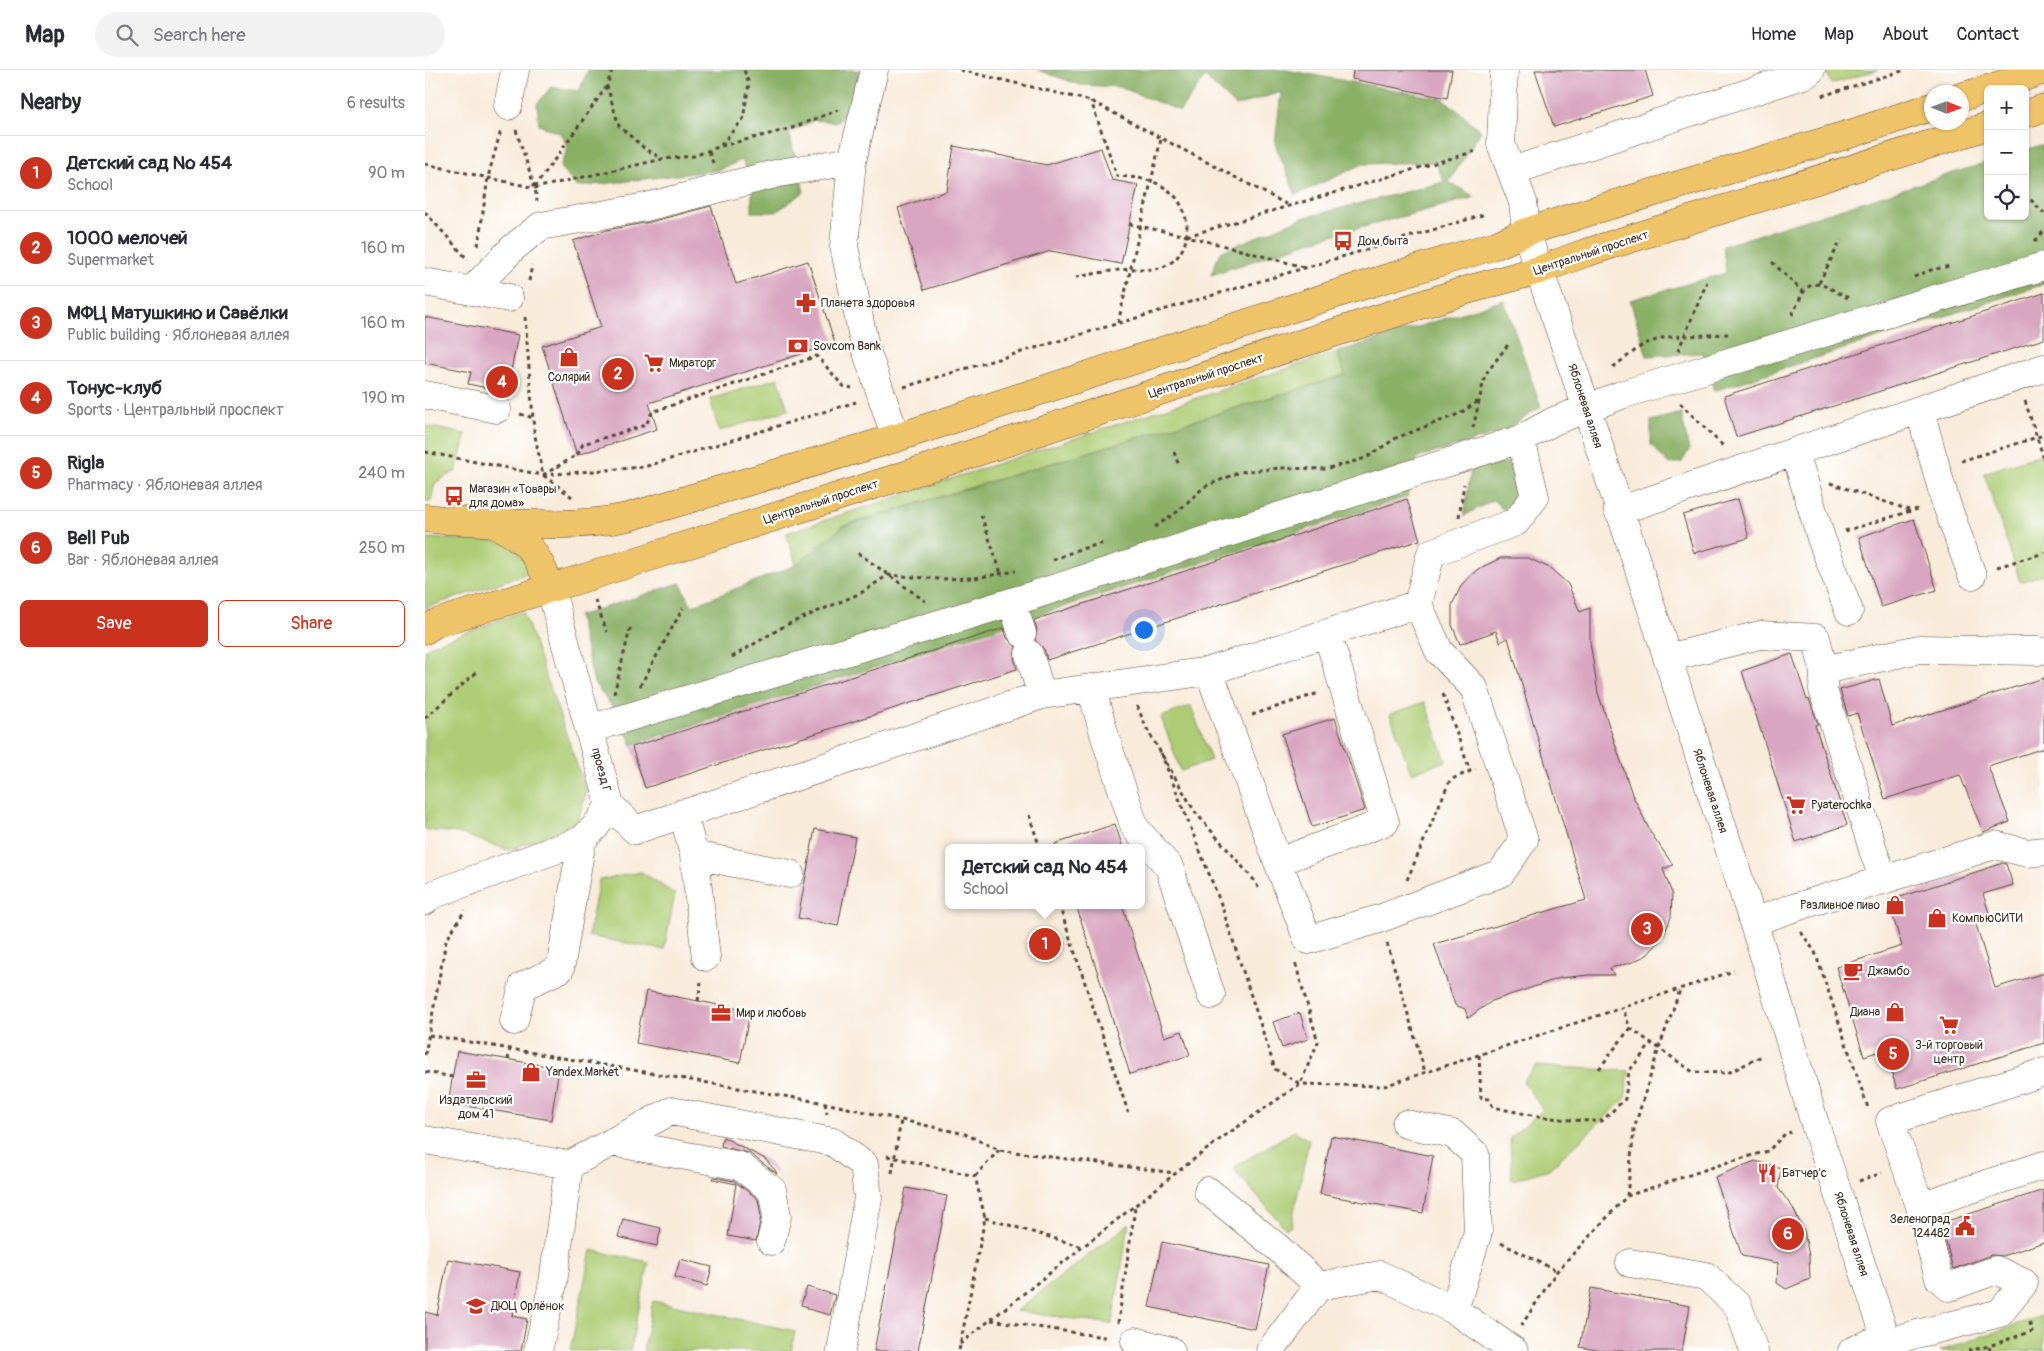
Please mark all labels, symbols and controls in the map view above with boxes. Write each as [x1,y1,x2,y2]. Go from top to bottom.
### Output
search box [95,12,445,57]
text: Map [25,20,65,49]
icon: search [113,21,141,49]
text: Search here [153,23,246,47]
text: Home [1751,23,1796,46]
text: Map [1824,23,1854,46]
text: About [1882,23,1928,46]
text: Contact [1956,23,2019,46]
north arrow [1924,85,1969,130]
map controls [1984,85,2029,220]
button: + [1984,85,2029,130]
text: Nearby [20,89,81,116]
text: 6 results [347,93,405,113]
button: − [1984,130,2029,175]
text: Детский сад № 454 [67,151,232,175]
text: 1 [33,163,39,183]
text: 90 m [368,163,405,183]
text: School [67,175,113,195]
button: locate [1984,175,2029,220]
text: 1000 мелочей [67,226,188,250]
street label: Центральный проспект [1532,227,1650,279]
bus stop icon: Дом быта [1332,230,1354,252]
place label: Дом быта [1357,234,1409,249]
text: 2 [32,238,40,258]
text: 160 m [361,238,405,258]
text: Supermarket [67,250,154,270]
pharmacy icon: Планета здоровья [795,292,817,314]
place label: Планета здоровья [821,296,915,311]
text: МФЦ Матушкино и Савёлки [67,301,288,325]
text: 3 [32,313,40,333]
text: 160 m [361,313,405,333]
text: Public building · Яблоневая аллея [67,325,290,345]
bank icon: Sovcom Bank [787,335,809,357]
place label: Sovcom Bank [813,339,881,354]
shop icon: Солярий [558,346,580,368]
street label: Центральный проспект [1147,350,1265,402]
supermarket icon: Мираторг [643,352,665,374]
pin: 2 [602,355,634,393]
place label: Мираторг [669,356,716,371]
street label: Яблоневая аллея [1564,362,1606,450]
pin: 4 [486,363,518,401]
place label: Солярий [548,370,591,385]
text: Тонус-клуб [67,376,162,400]
text: 4 [31,388,41,408]
text: 190 m [362,388,405,408]
text: Sports · Центральный проспект [67,400,284,420]
text: Rigla [67,451,104,475]
text: 5 [32,463,40,483]
text: 240 m [358,463,405,483]
text: Pharmacy · Яблоневая аллея [67,475,263,495]
street label: Центральный проспект [762,476,880,528]
place label: Магазин «Товары для дома» [469,482,557,511]
bus stop icon: Магазин «Товары для дома» [443,485,465,507]
text: Bell Pub [67,526,130,550]
text: 6 [31,538,41,558]
text: 250 m [359,538,405,558]
text: Bar · Яблоневая аллея [67,550,219,570]
button: Save [20,600,208,647]
button: Share [218,600,405,647]
your location [1131,617,1157,643]
street label: проезд Г [588,746,614,794]
street label: Яблоневая аллея [1689,747,1731,835]
supermarket icon: Pyaterochka [1785,794,1807,816]
place label: Pyaterochka [1811,798,1872,813]
popup [945,844,1145,909]
text: Детский сад № 454 [963,855,1127,879]
text: School [963,879,1008,899]
shop icon: Разливное пиво [1884,894,1906,916]
place label: Разливное пиво [1800,898,1881,913]
shop icon: КомпьюСИТИ [1926,907,1948,929]
pin: 3 [1631,910,1663,948]
place label: КомпьюСИТИ [1952,911,2023,926]
pin: 1 [1029,925,1061,963]
cafe icon: Джамбо [1842,960,1864,982]
place label: Джамбо [1867,964,1910,979]
shop icon: Диана [1884,1001,1906,1023]
office icon: Мир и любовь [710,1002,732,1024]
place label: Диана [1849,1005,1880,1020]
place label: Мир и любовь [736,1006,807,1021]
supermarket icon: 3-й торговый центр [1938,1014,1960,1036]
pin: 5 [1877,1035,1909,1073]
place label: 3-й торговый центр [1915,1038,1983,1067]
shop icon: Yandex.Market [520,1061,542,1083]
place label: Yandex.Market [545,1065,619,1080]
office icon: Издательский дом 41 [465,1069,487,1091]
place label: Издательский дом 41 [440,1093,513,1122]
restaurant icon: Батчер'с [1756,1162,1778,1184]
place label: Батчер'с [1782,1166,1827,1181]
street label: Яблоневая аллея [1830,1190,1872,1278]
place label: Зеленоград 124482 [1890,1212,1951,1241]
pin: 6 [1772,1215,1804,1253]
public building icon: Зеленоград 124482 [1954,1215,1976,1237]
school or university icon: ДЮЦ Орлёнок [465,1295,487,1317]
place label: ДЮЦ Орлёнок [490,1299,564,1314]

